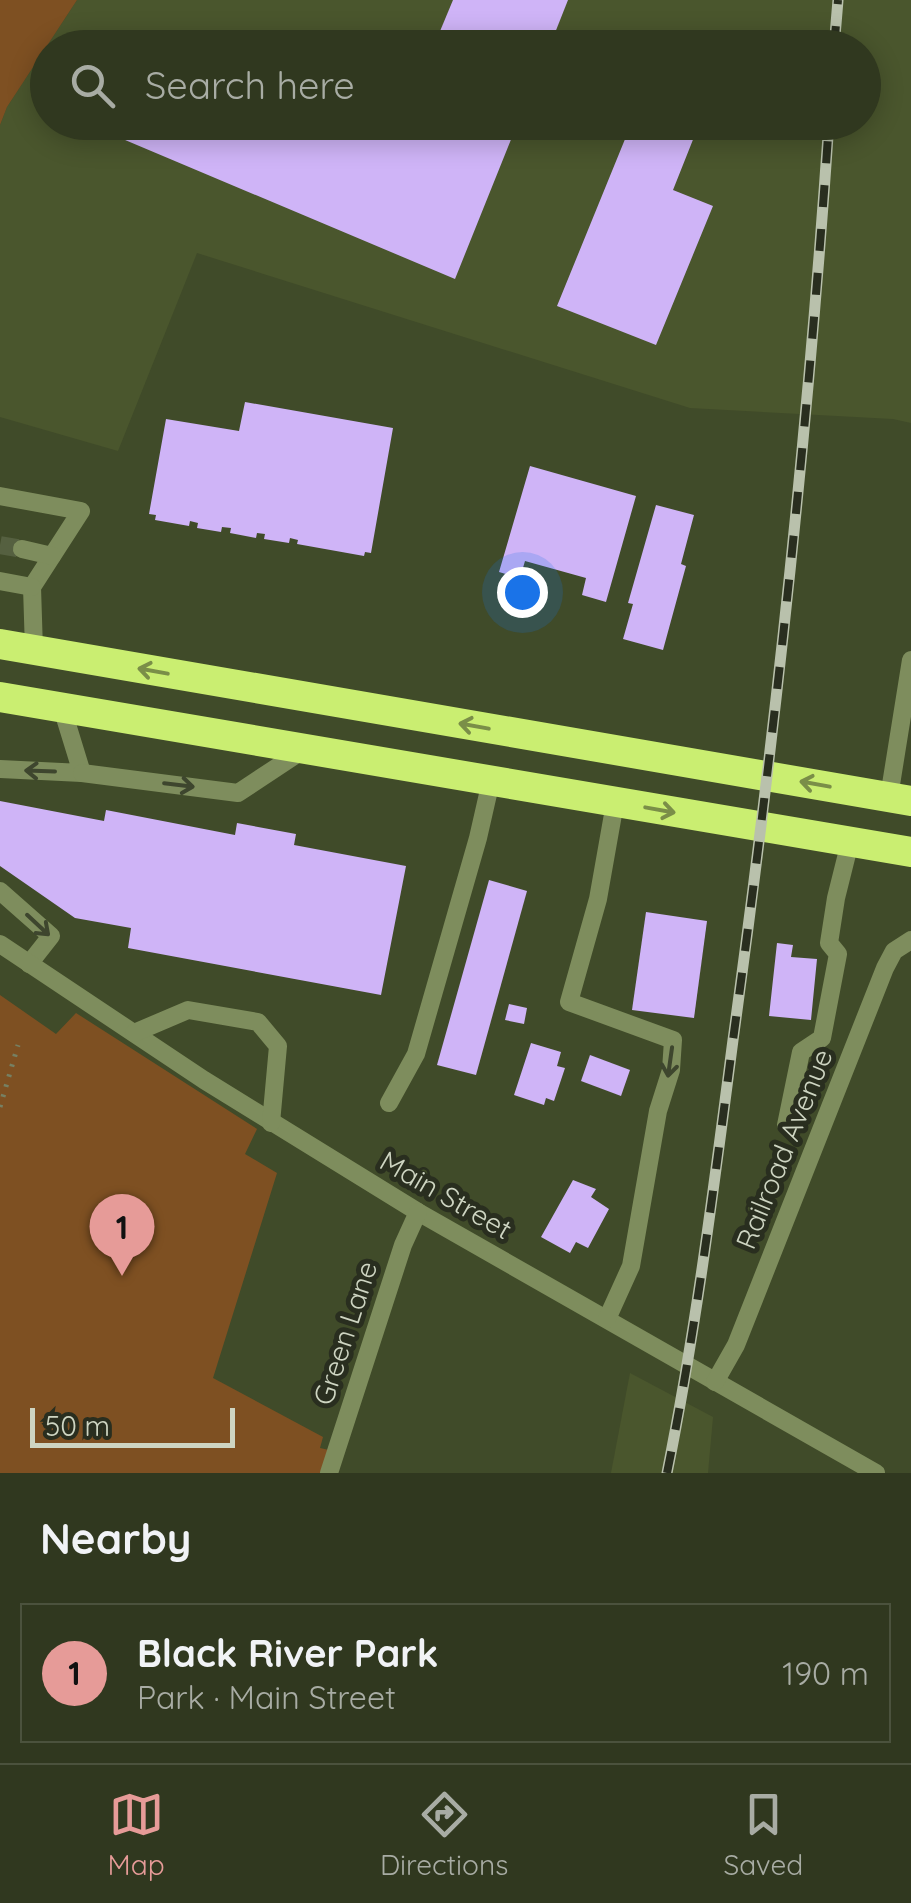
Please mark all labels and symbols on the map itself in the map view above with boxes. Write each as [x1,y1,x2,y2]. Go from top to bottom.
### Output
your location [497,567,548,618]
one-way arrow [138,661,170,680]
one-way arrow [458,716,490,735]
one-way arrow [25,761,57,780]
one-way arrow [799,774,832,793]
one-way arrow [163,777,195,795]
one-way arrow [643,801,675,820]
one-way arrow [25,913,50,936]
street label: Railroad Avenue [727,1044,840,1254]
one-way arrow [661,1045,679,1078]
street label: Main Street [374,1143,518,1246]
pin: 1 [90,1194,154,1276]
street label: Green Lane [305,1257,384,1409]
scale bar [30,1403,235,1448]

